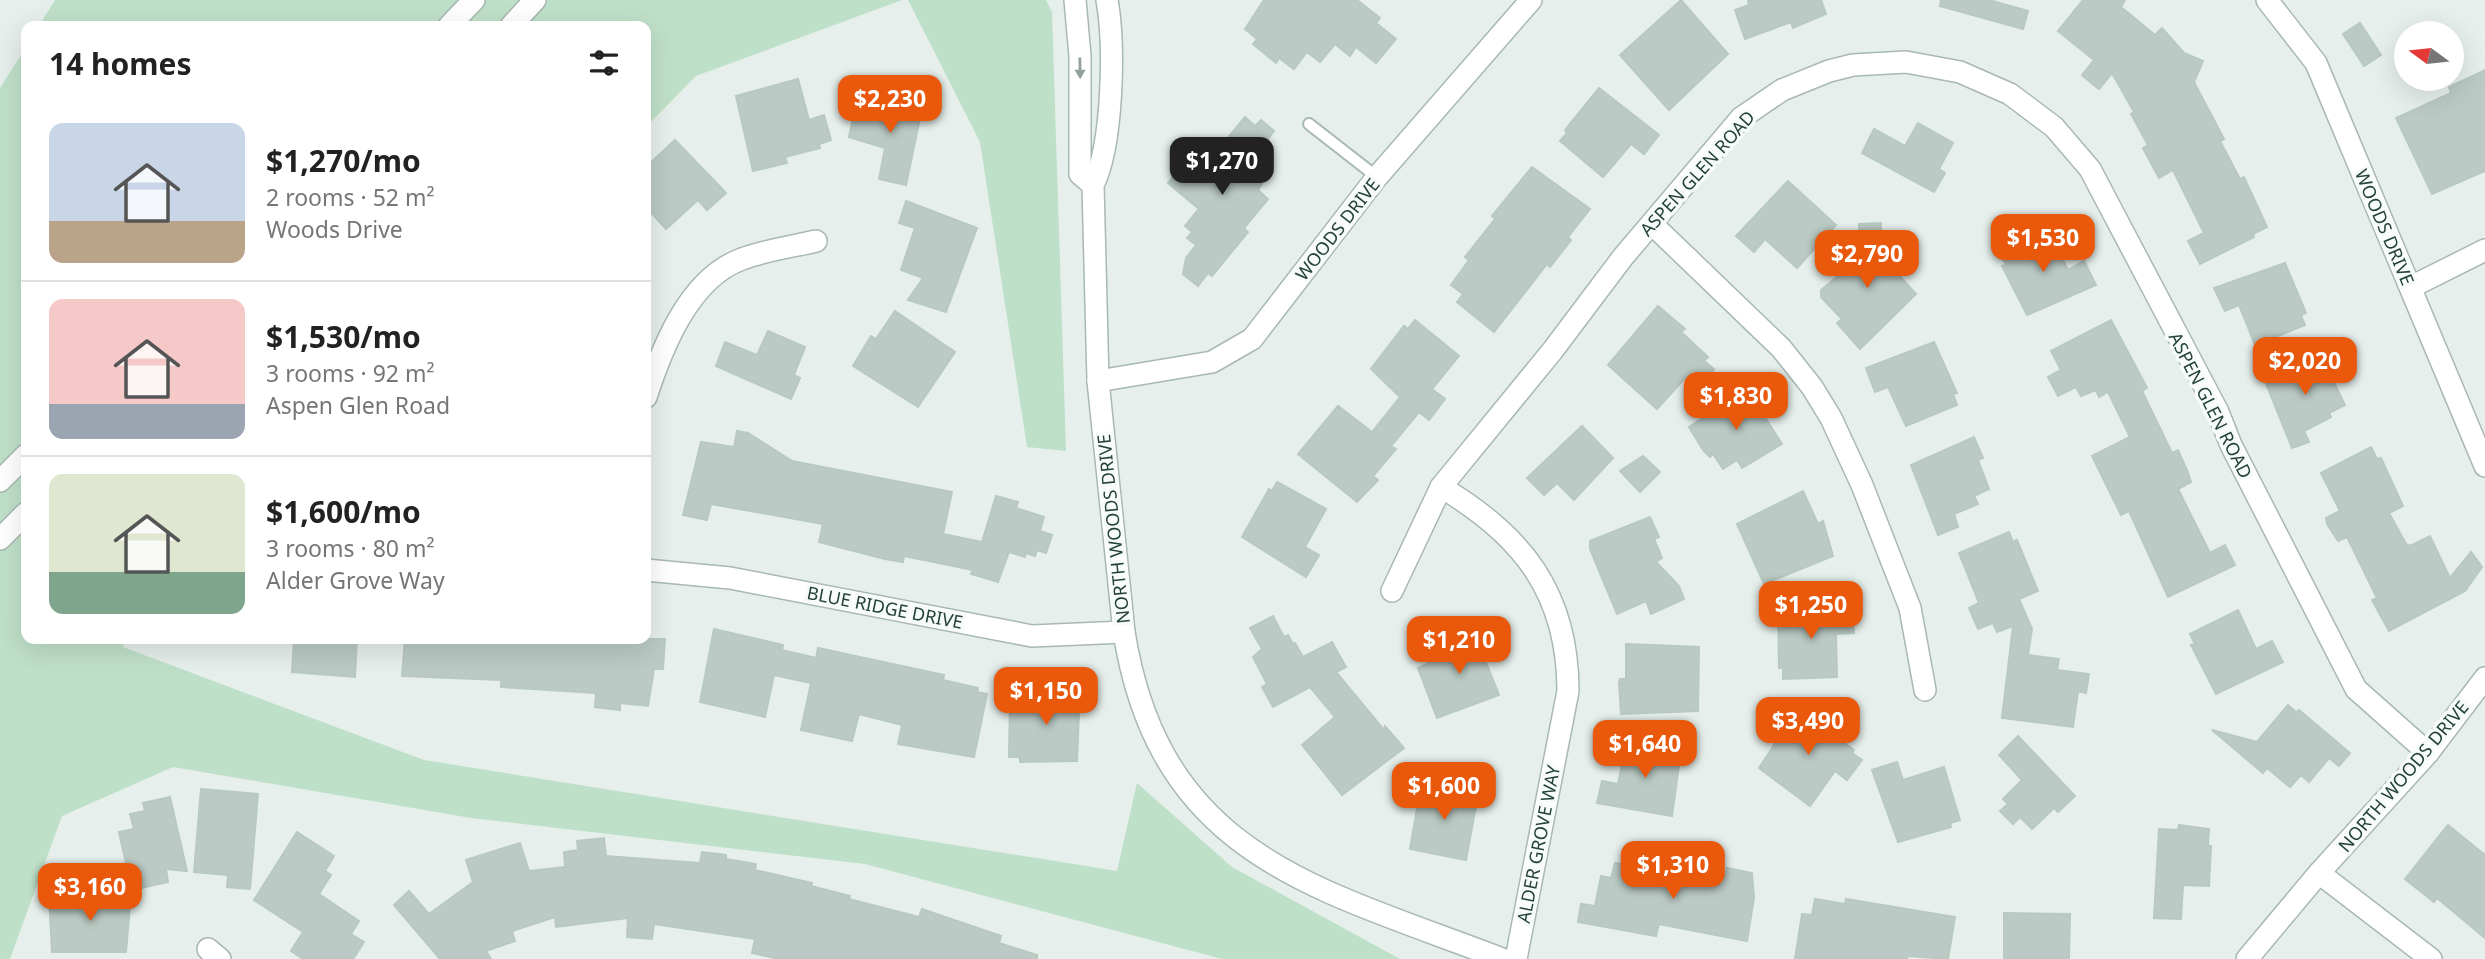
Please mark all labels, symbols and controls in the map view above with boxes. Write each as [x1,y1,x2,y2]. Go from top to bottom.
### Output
north arrow [2394,21,2464,91]
map controls [2394,21,2464,91]
text: 14 homes [49,43,192,84]
icon: filters [585,44,623,82]
one-way arrow [1074,57,1086,79]
pin: $2,230 [833,76,947,135]
text: $2,230 [854,82,926,114]
street label: ASPEN GLEN ROAD [1634,105,1760,241]
pin: $1,270 [1165,138,1279,197]
text: $1,270/mo [266,140,421,181]
text: $1,270 [1186,144,1258,176]
icon: home [105,151,189,235]
street label: WOODS DRIVE [2350,165,2420,289]
street label: WOODS DRIVE [1289,173,1385,285]
text: 2 rooms · 52 m² [266,181,435,213]
text: Woods Drive [266,213,403,245]
pin: $1,530 [1986,215,2100,274]
text: $1,530 [2007,221,2079,253]
pin: $2,790 [1810,230,1924,290]
text: $2,790 [1831,237,1903,269]
text: $1,530/mo [266,316,421,357]
icon: home [105,327,189,411]
street label: ASPEN GLEN ROAD [2164,328,2258,482]
pin: $2,020 [2248,338,2362,397]
text: $2,020 [2269,344,2341,376]
text: 3 rooms · 92 m² [266,357,435,389]
pin: $1,830 [1679,372,1793,432]
text: $1,830 [1700,379,1772,411]
text: Aspen Glen Road [266,389,450,421]
street label: NORTH WOODS DRIVE [1091,433,1135,625]
text: $1,600/mo [266,491,421,532]
icon: home [105,502,189,586]
text: 3 rooms · 80 m² [266,532,435,564]
text: Alder Grove Way [266,564,445,596]
street label: BLUE RIDGE DRIVE [805,580,965,634]
pin: $1,250 [1754,582,1868,641]
text: $1,250 [1775,588,1847,620]
pin: $1,210 [1402,616,1516,676]
text: $1,210 [1423,623,1495,655]
pin: $1,150 [989,668,1103,727]
text: $1,150 [1010,674,1082,706]
street label: NORTH WOODS DRIVE [2333,695,2473,857]
pin: $3,490 [1751,698,1865,757]
text: $3,490 [1772,704,1844,736]
pin: $1,640 [1588,720,1702,780]
text: $1,640 [1609,727,1681,759]
pin: $1,600 [1387,762,1501,822]
street label: ALDER GROVE WAY [1511,762,1565,925]
text: $1,600 [1408,769,1480,801]
pin: $1,310 [1616,842,1730,901]
text: $1,310 [1637,848,1709,880]
pin: $3,160 [33,864,147,923]
text: $3,160 [54,870,126,902]

